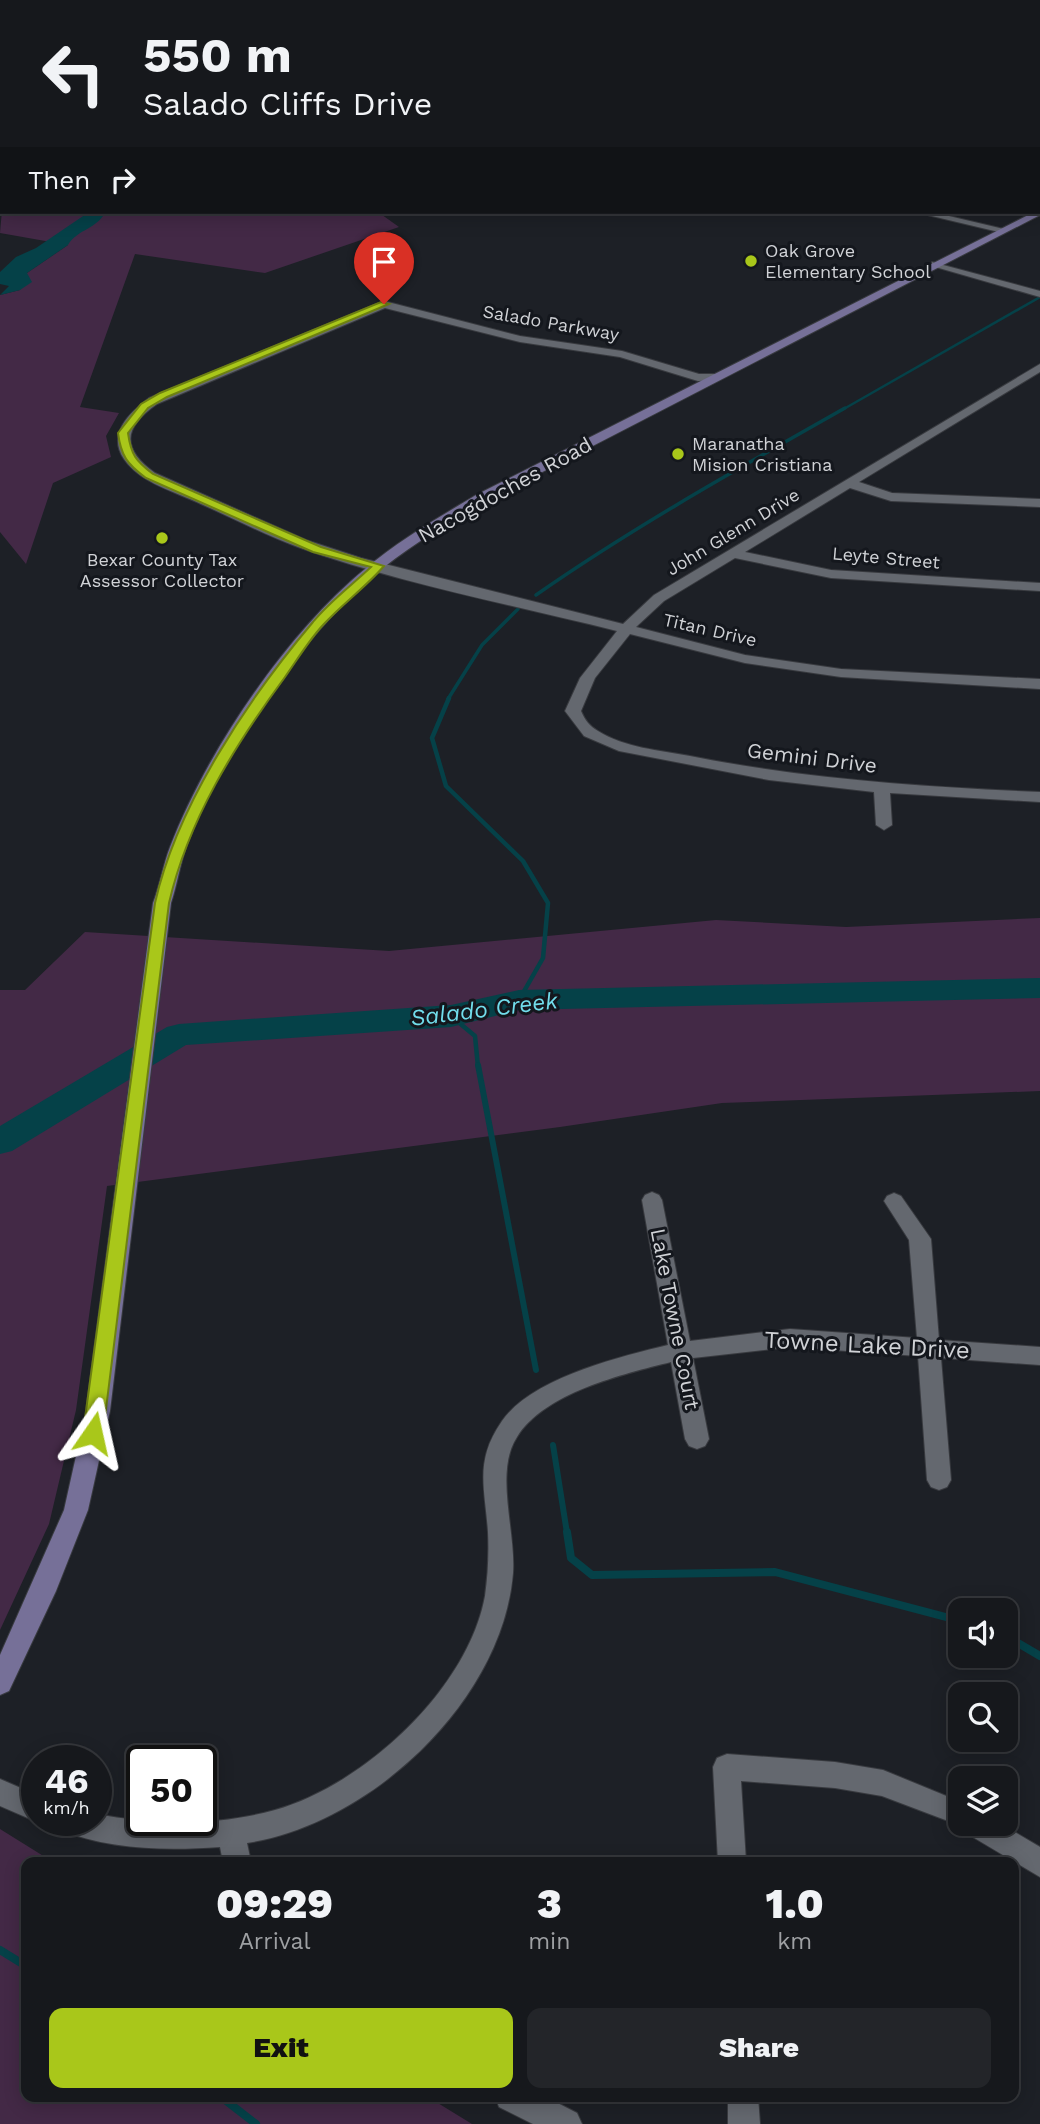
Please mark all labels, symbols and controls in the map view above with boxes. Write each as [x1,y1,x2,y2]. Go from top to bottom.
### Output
text: 550 m [143,26,292,84]
icon: left [28,28,119,119]
text: Salado Cliffs Drive [143,85,432,123]
icon: right [104,161,142,199]
text: Then [28,165,90,195]
pin [354,232,414,304]
place label: Oak Grove Elementary School [765,240,931,282]
icon: arrive [365,243,403,281]
marker: Oak Grove Elementary School [743,253,759,269]
street label: Salado Parkway [481,300,622,345]
street label: Nacogdoches Road [413,431,596,548]
place label: Maranatha Mision Cristiana [692,433,832,475]
marker: Maranatha Mision Cristiana [670,446,686,462]
street label: John Glenn Drive [662,484,803,580]
marker: Bexar County Tax Assessor Collector [154,530,170,546]
street label: Leyte Street [831,542,941,573]
place label: Bexar County Tax Assessor Collector [80,549,244,591]
street label: Titan Drive [661,609,759,650]
street label: Gemini Drive [746,737,879,778]
water label: Salado Creek [409,987,561,1032]
street label: Lake Towne Court [646,1226,705,1412]
street label: Towne Lake Drive [764,1326,970,1364]
position arrow [56,1396,130,1470]
map controls [948,1598,1018,1836]
button: sound [948,1598,1018,1668]
button: search [948,1682,1018,1752]
speed limit sign: 50 [126,1745,217,1836]
text: 46 [44,1760,89,1802]
button: layers [948,1766,1018,1836]
text: km/h [43,1797,90,1818]
text: 09:29 [216,1879,333,1928]
text: 3 [537,1879,562,1928]
text: 1.0 [765,1879,824,1928]
text: Arrival [239,1928,310,1955]
text: min [528,1928,570,1955]
text: km [777,1928,812,1955]
button: Exit [49,2008,513,2088]
button: Share [527,2008,991,2088]

